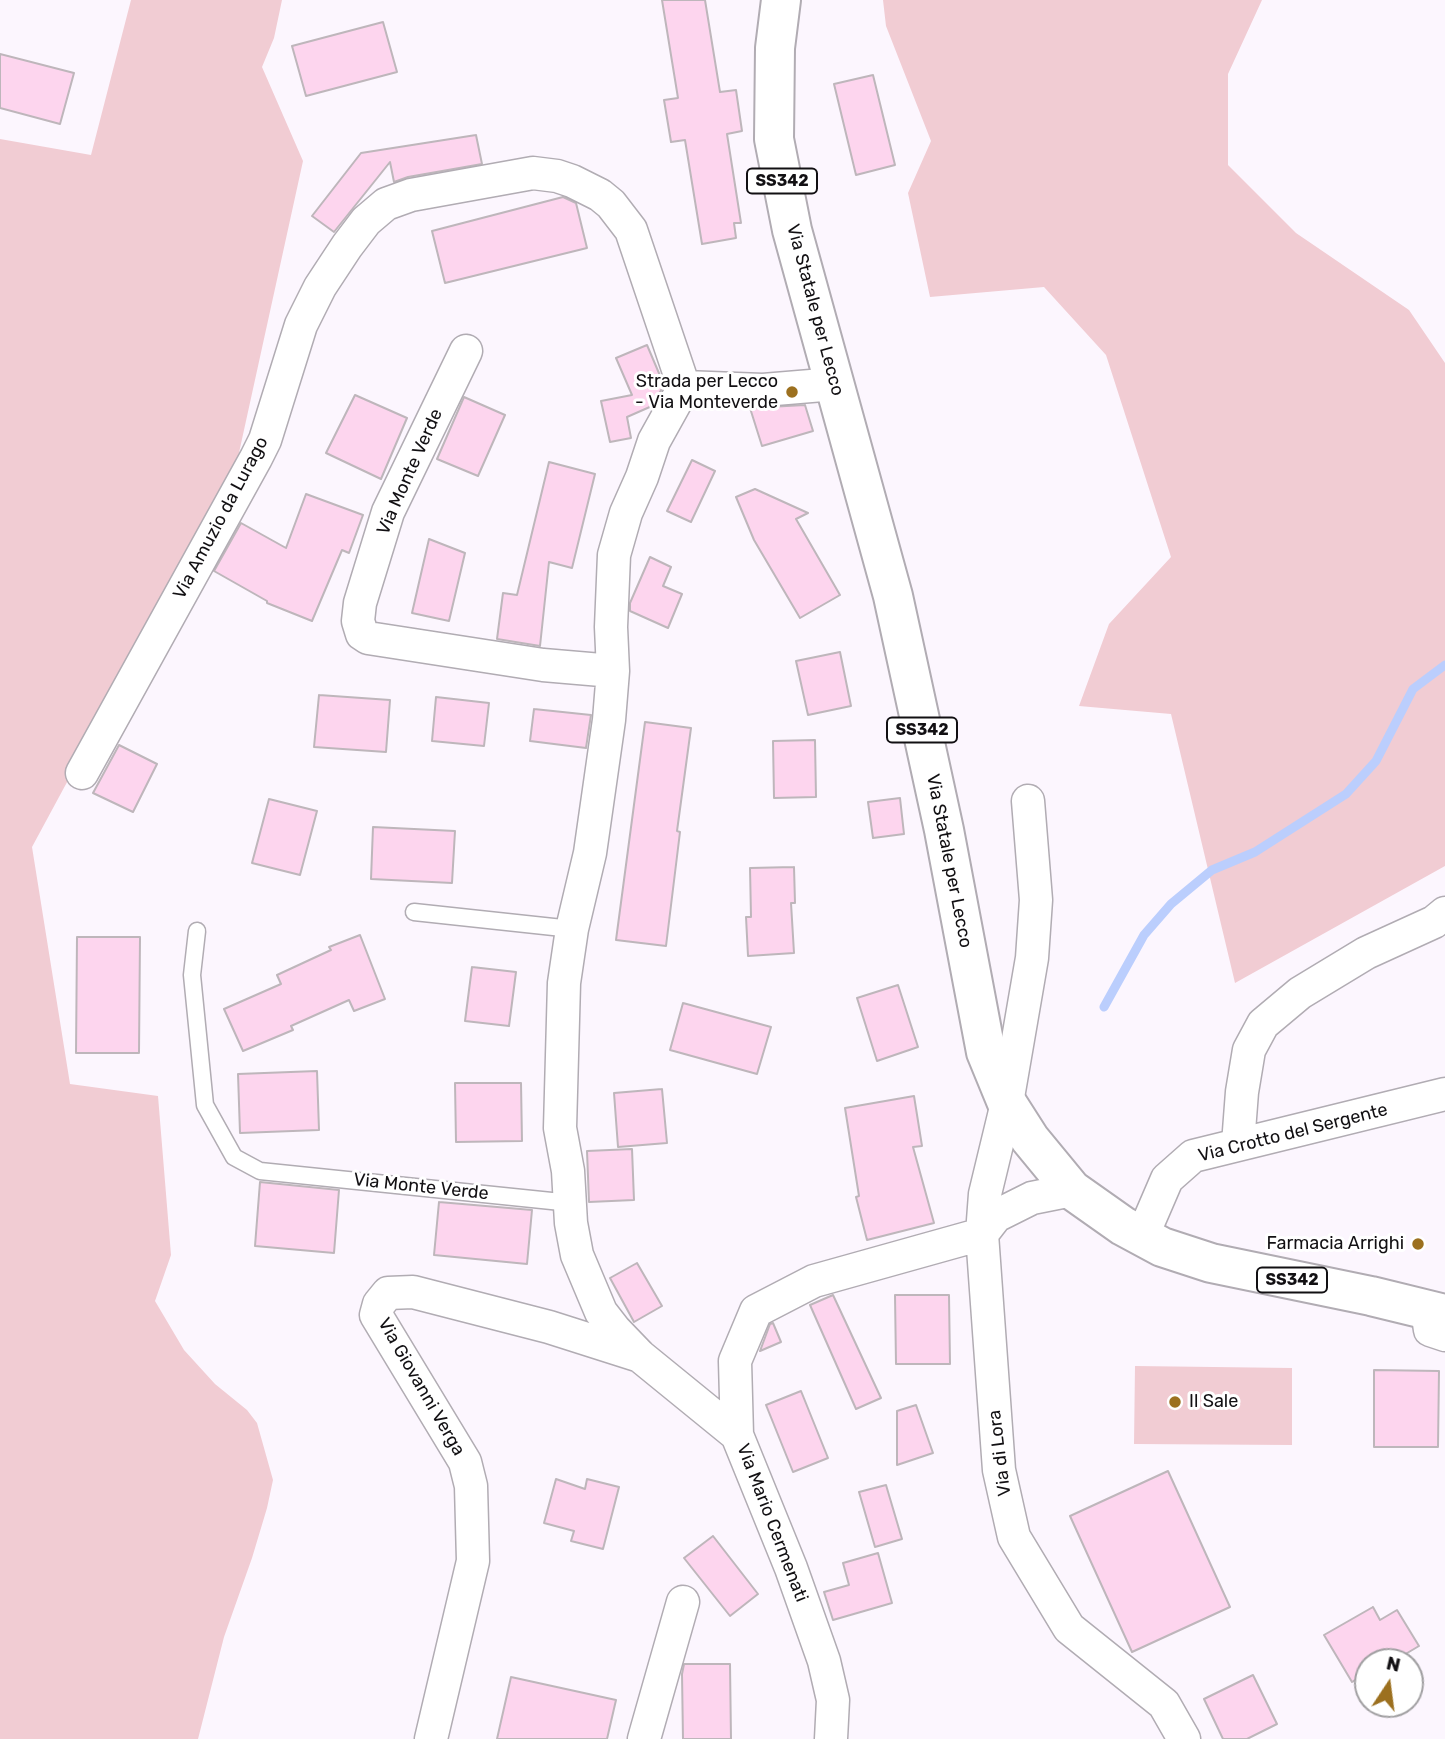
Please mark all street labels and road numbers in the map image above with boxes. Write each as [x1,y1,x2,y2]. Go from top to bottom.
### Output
road number: SS342 [747,168,817,194]
street label: Via Statale per Lecco [782,222,848,398]
street label: Via Monte Verde [373,406,447,538]
street label: Via Amuzio da Lurago [169,433,273,603]
road number: SS342 [887,718,957,743]
street label: Via Statale per Lecco [922,772,976,950]
street label: Via Crotto del Sergente [1196,1099,1390,1167]
street label: Via Monte Verde [352,1169,490,1205]
road number: SS342 [1257,1268,1327,1292]
street label: Via Giovanni Verga [373,1314,469,1460]
street label: Via di Lora [984,1409,1016,1497]
street label: Via Mario Cermenati [732,1441,812,1605]

